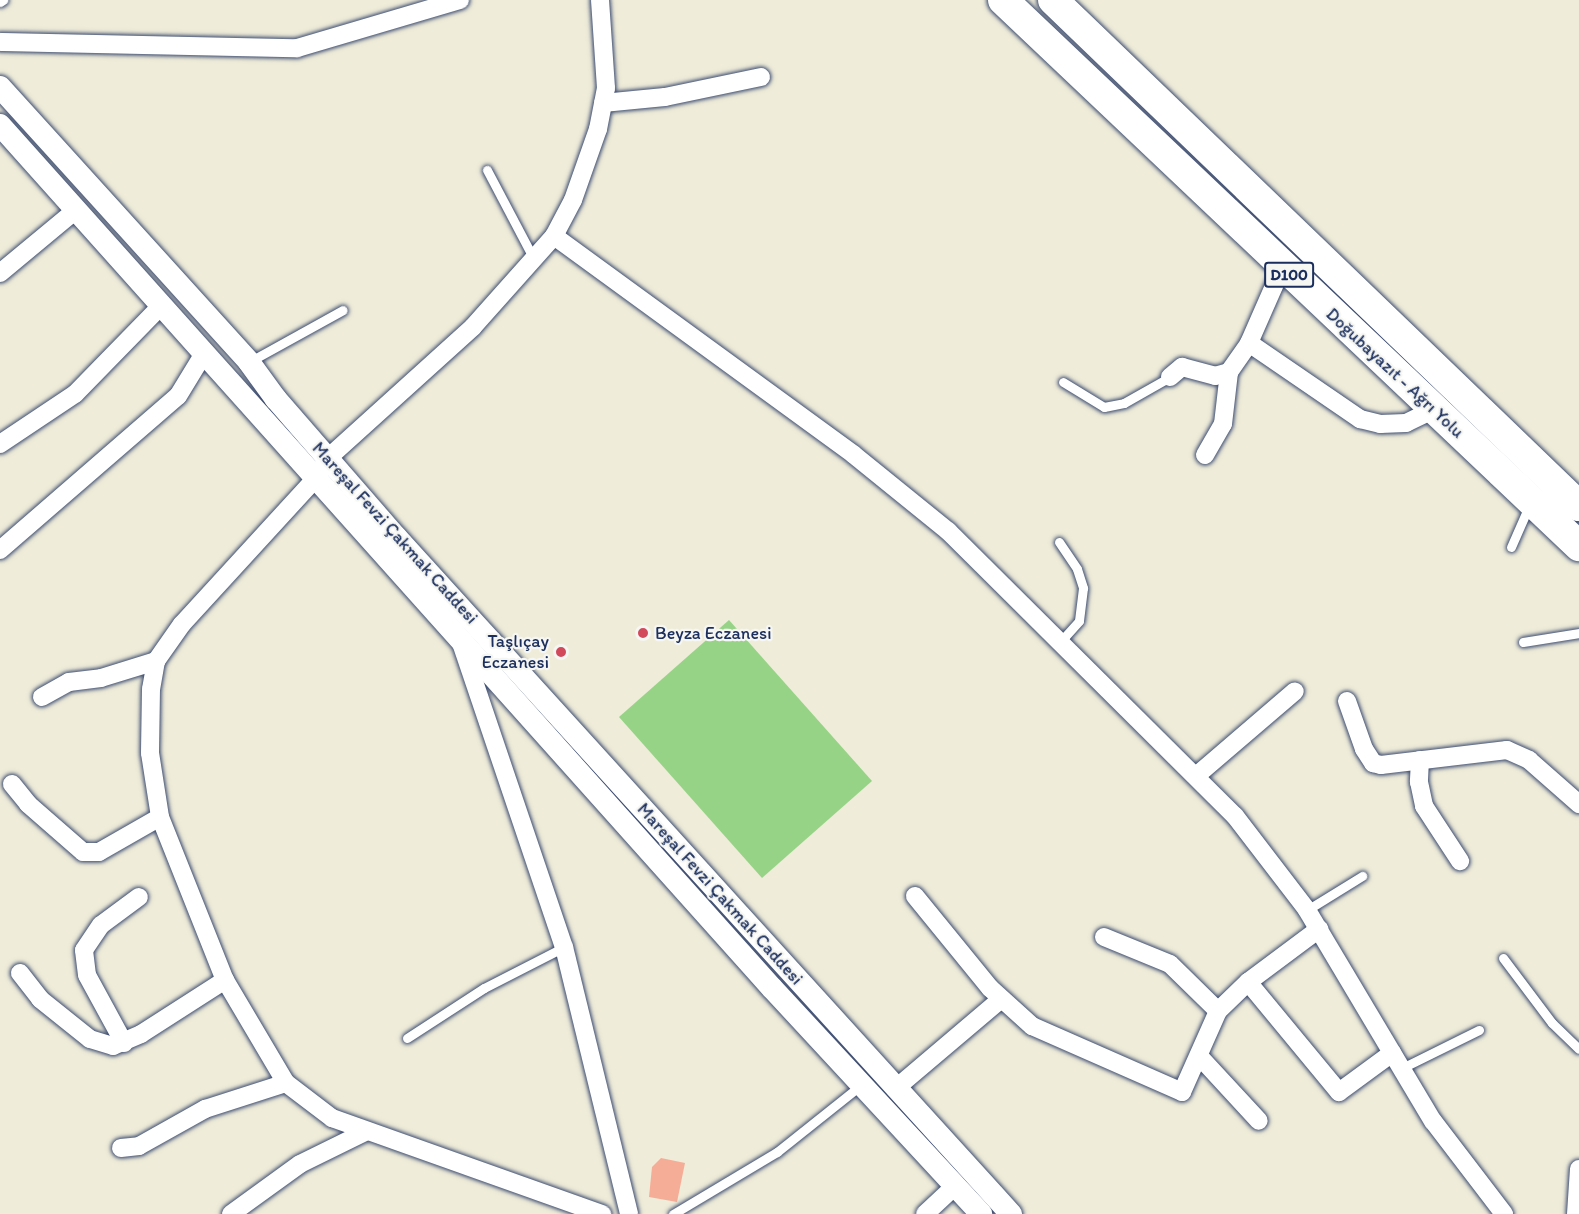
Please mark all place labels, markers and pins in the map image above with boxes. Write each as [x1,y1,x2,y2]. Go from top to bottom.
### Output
place label: Beyza Eczanesi [655,622,772,644]
marker: Beyza Eczanesi [636,626,650,640]
place label: Taşlıçay Eczanesi [482,631,549,674]
marker: Taşlıçay Eczanesi [554,645,568,659]

